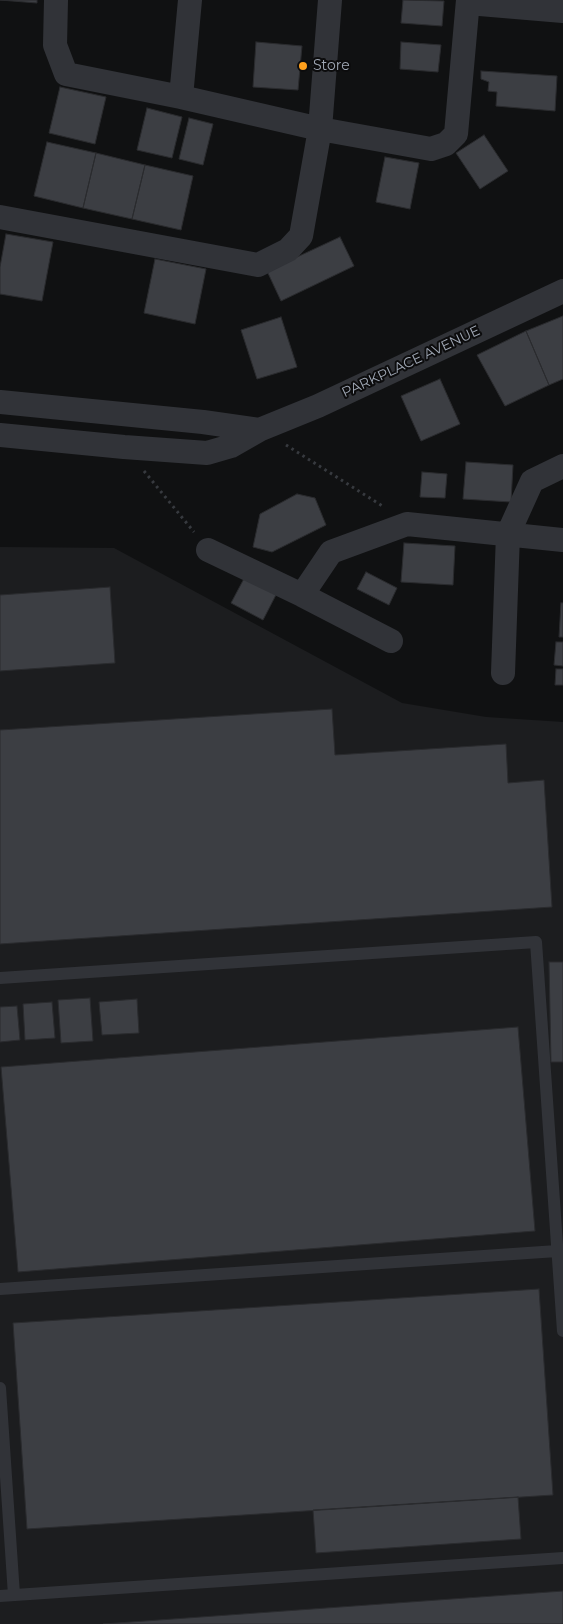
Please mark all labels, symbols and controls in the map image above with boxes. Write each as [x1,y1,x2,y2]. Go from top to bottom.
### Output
place label: Store [313,58,350,74]
marker: Store [297,60,309,72]
street label: PARKPLACE AVENUE [339,323,483,401]

